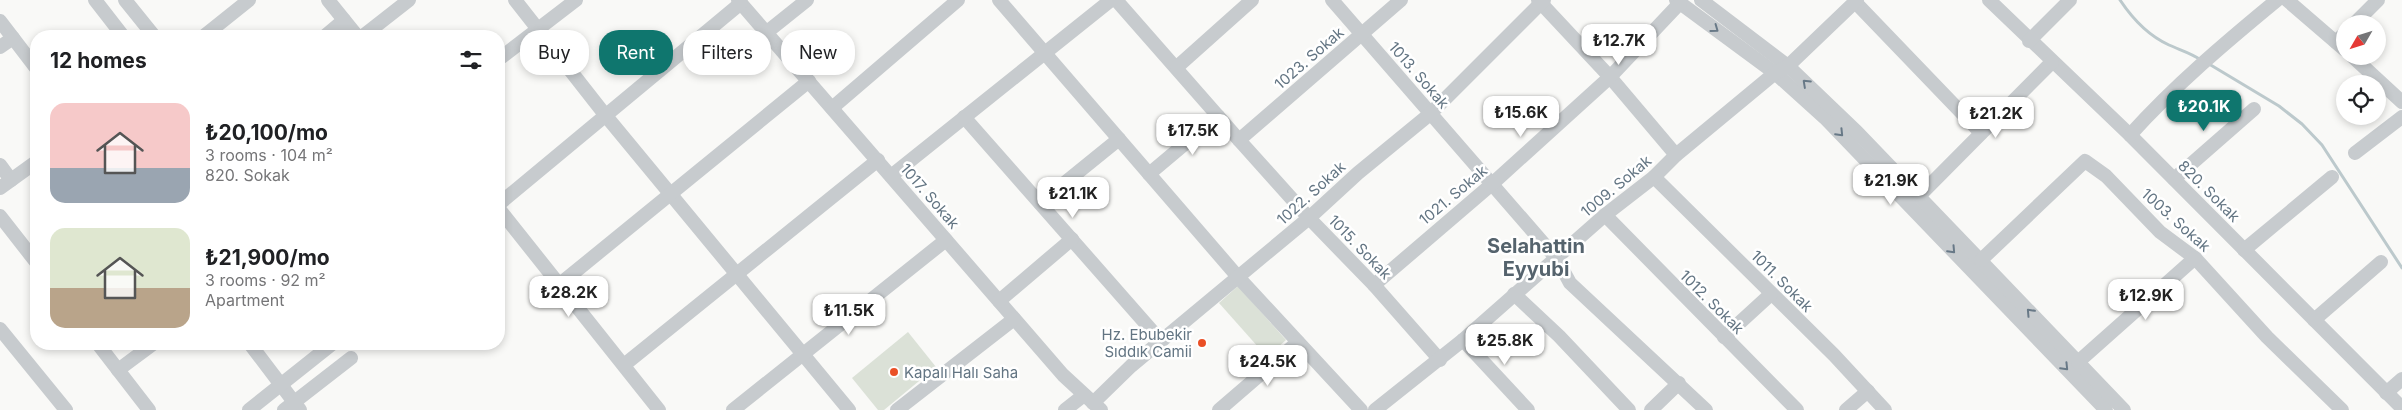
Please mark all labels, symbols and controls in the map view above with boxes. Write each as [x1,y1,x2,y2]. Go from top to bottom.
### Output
north arrow [2336,15,2386,65]
map controls [2336,15,2386,125]
street label: 1023. Sokak [1270,22,1348,93]
pin: ₺12.7K [1578,23,1660,66]
one-way arrow [1709,23,1719,32]
chip: Buy [520,30,589,75]
chip: Rent [599,30,673,75]
chip: Filters [683,30,771,75]
chip: New [781,30,855,75]
text: ₺12.7K [1592,30,1646,50]
street label: 1013. Sokak [1385,38,1454,113]
icon: filters [457,46,485,74]
text: 12 homes [50,48,147,73]
button: locate [2336,75,2386,125]
one-way arrow [1802,80,1811,89]
pin: ₺20.1K [2163,90,2245,132]
pin: ₺15.6K [1480,96,1562,138]
pin: ₺21.2K [1955,96,2037,139]
text: ₺20.1K [2177,96,2231,116]
text: ₺15.6K [1494,102,1548,122]
text: ₺21.2K [1969,103,2023,123]
pin: ₺17.5K [1152,114,1234,156]
text: ₺20,100/mo [205,120,328,145]
text: ₺17.5K [1167,120,1219,140]
icon: home [90,123,150,183]
one-way arrow [1834,127,1843,136]
text: 3 rooms · 104 m² [205,145,333,165]
street label: 1009. Sokak [1577,151,1656,221]
street label: 820. Sokak [2174,156,2244,226]
street label: 1022. Sokak [1273,157,1350,229]
street label: 1017. Sokak [896,159,964,233]
street label: 1021. Sokak [1415,161,1491,229]
pin: ₺21.9K [1850,164,1932,206]
text: 820. Sokak [205,165,290,185]
text: ₺21.9K [1864,170,1918,190]
pin: ₺21.1K [1032,176,1114,219]
text: ₺21.1K [1048,183,1098,203]
street label: 1003. Sokak [2138,184,2215,256]
street label: 1015. Sokak [1325,211,1396,284]
district label: Selahattin Eyyubi [1487,234,1585,281]
one-way arrow [1946,244,1955,253]
text: ₺21,900/mo [205,245,330,270]
street label: 1011. Sokak [1747,246,1817,316]
icon: home [90,248,150,308]
street label: 1012. Sokak [1676,266,1749,339]
text: 3 rooms · 92 m² [205,270,326,290]
pin: ₺28.2K [528,276,610,318]
pin: ₺12.9K [2105,278,2187,321]
text: ₺28.2K [540,282,598,302]
text: ₺12.9K [2119,285,2173,305]
text: Apartment [205,290,285,310]
pin: ₺11.5K [808,294,890,336]
text: ₺11.5K [823,300,875,320]
one-way arrow [2027,308,2036,317]
pin: ₺25.8K [1464,324,1546,366]
place label: Hz. Ebubekir Sıddık Camii [1102,325,1192,361]
text: ₺25.8K [1476,330,1534,350]
marker: Hz. Ebubekir Sıddık Camii [1196,337,1208,349]
pin: ₺24.5K [1227,344,1309,387]
text: ₺24.5K [1239,351,1297,371]
one-way arrow [2059,362,2068,371]
place label: Kapalı Halı Saha [904,363,1018,382]
marker: Kapalı Halı Saha [888,366,900,378]

